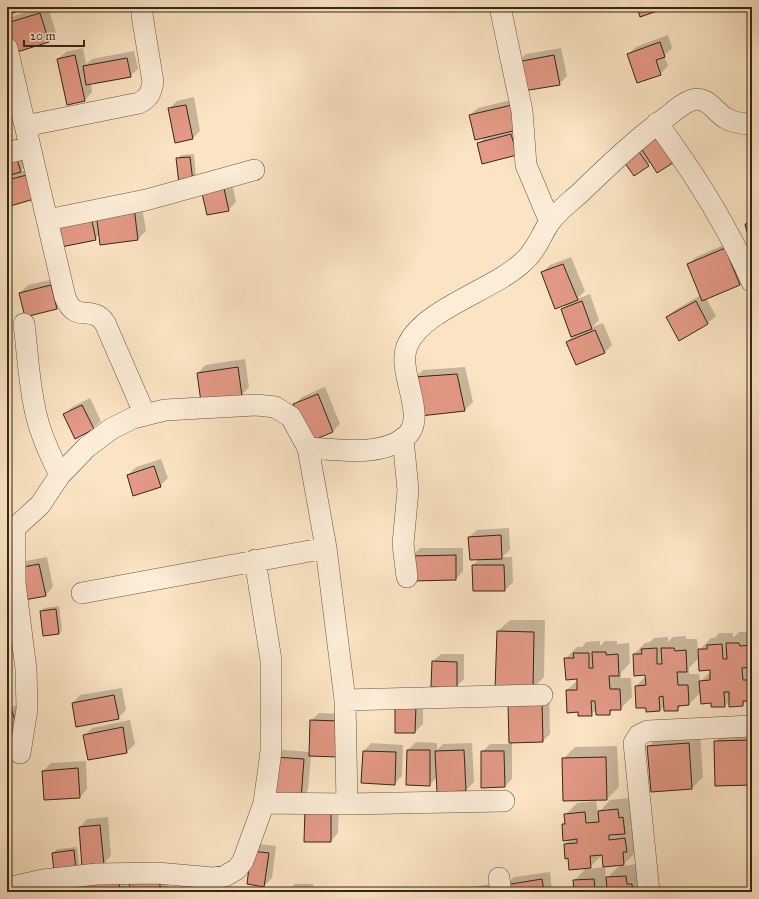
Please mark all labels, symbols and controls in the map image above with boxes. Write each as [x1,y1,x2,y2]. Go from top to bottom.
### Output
scale bar [24,22,84,48]
text: 20 m [30,29,56,43]

